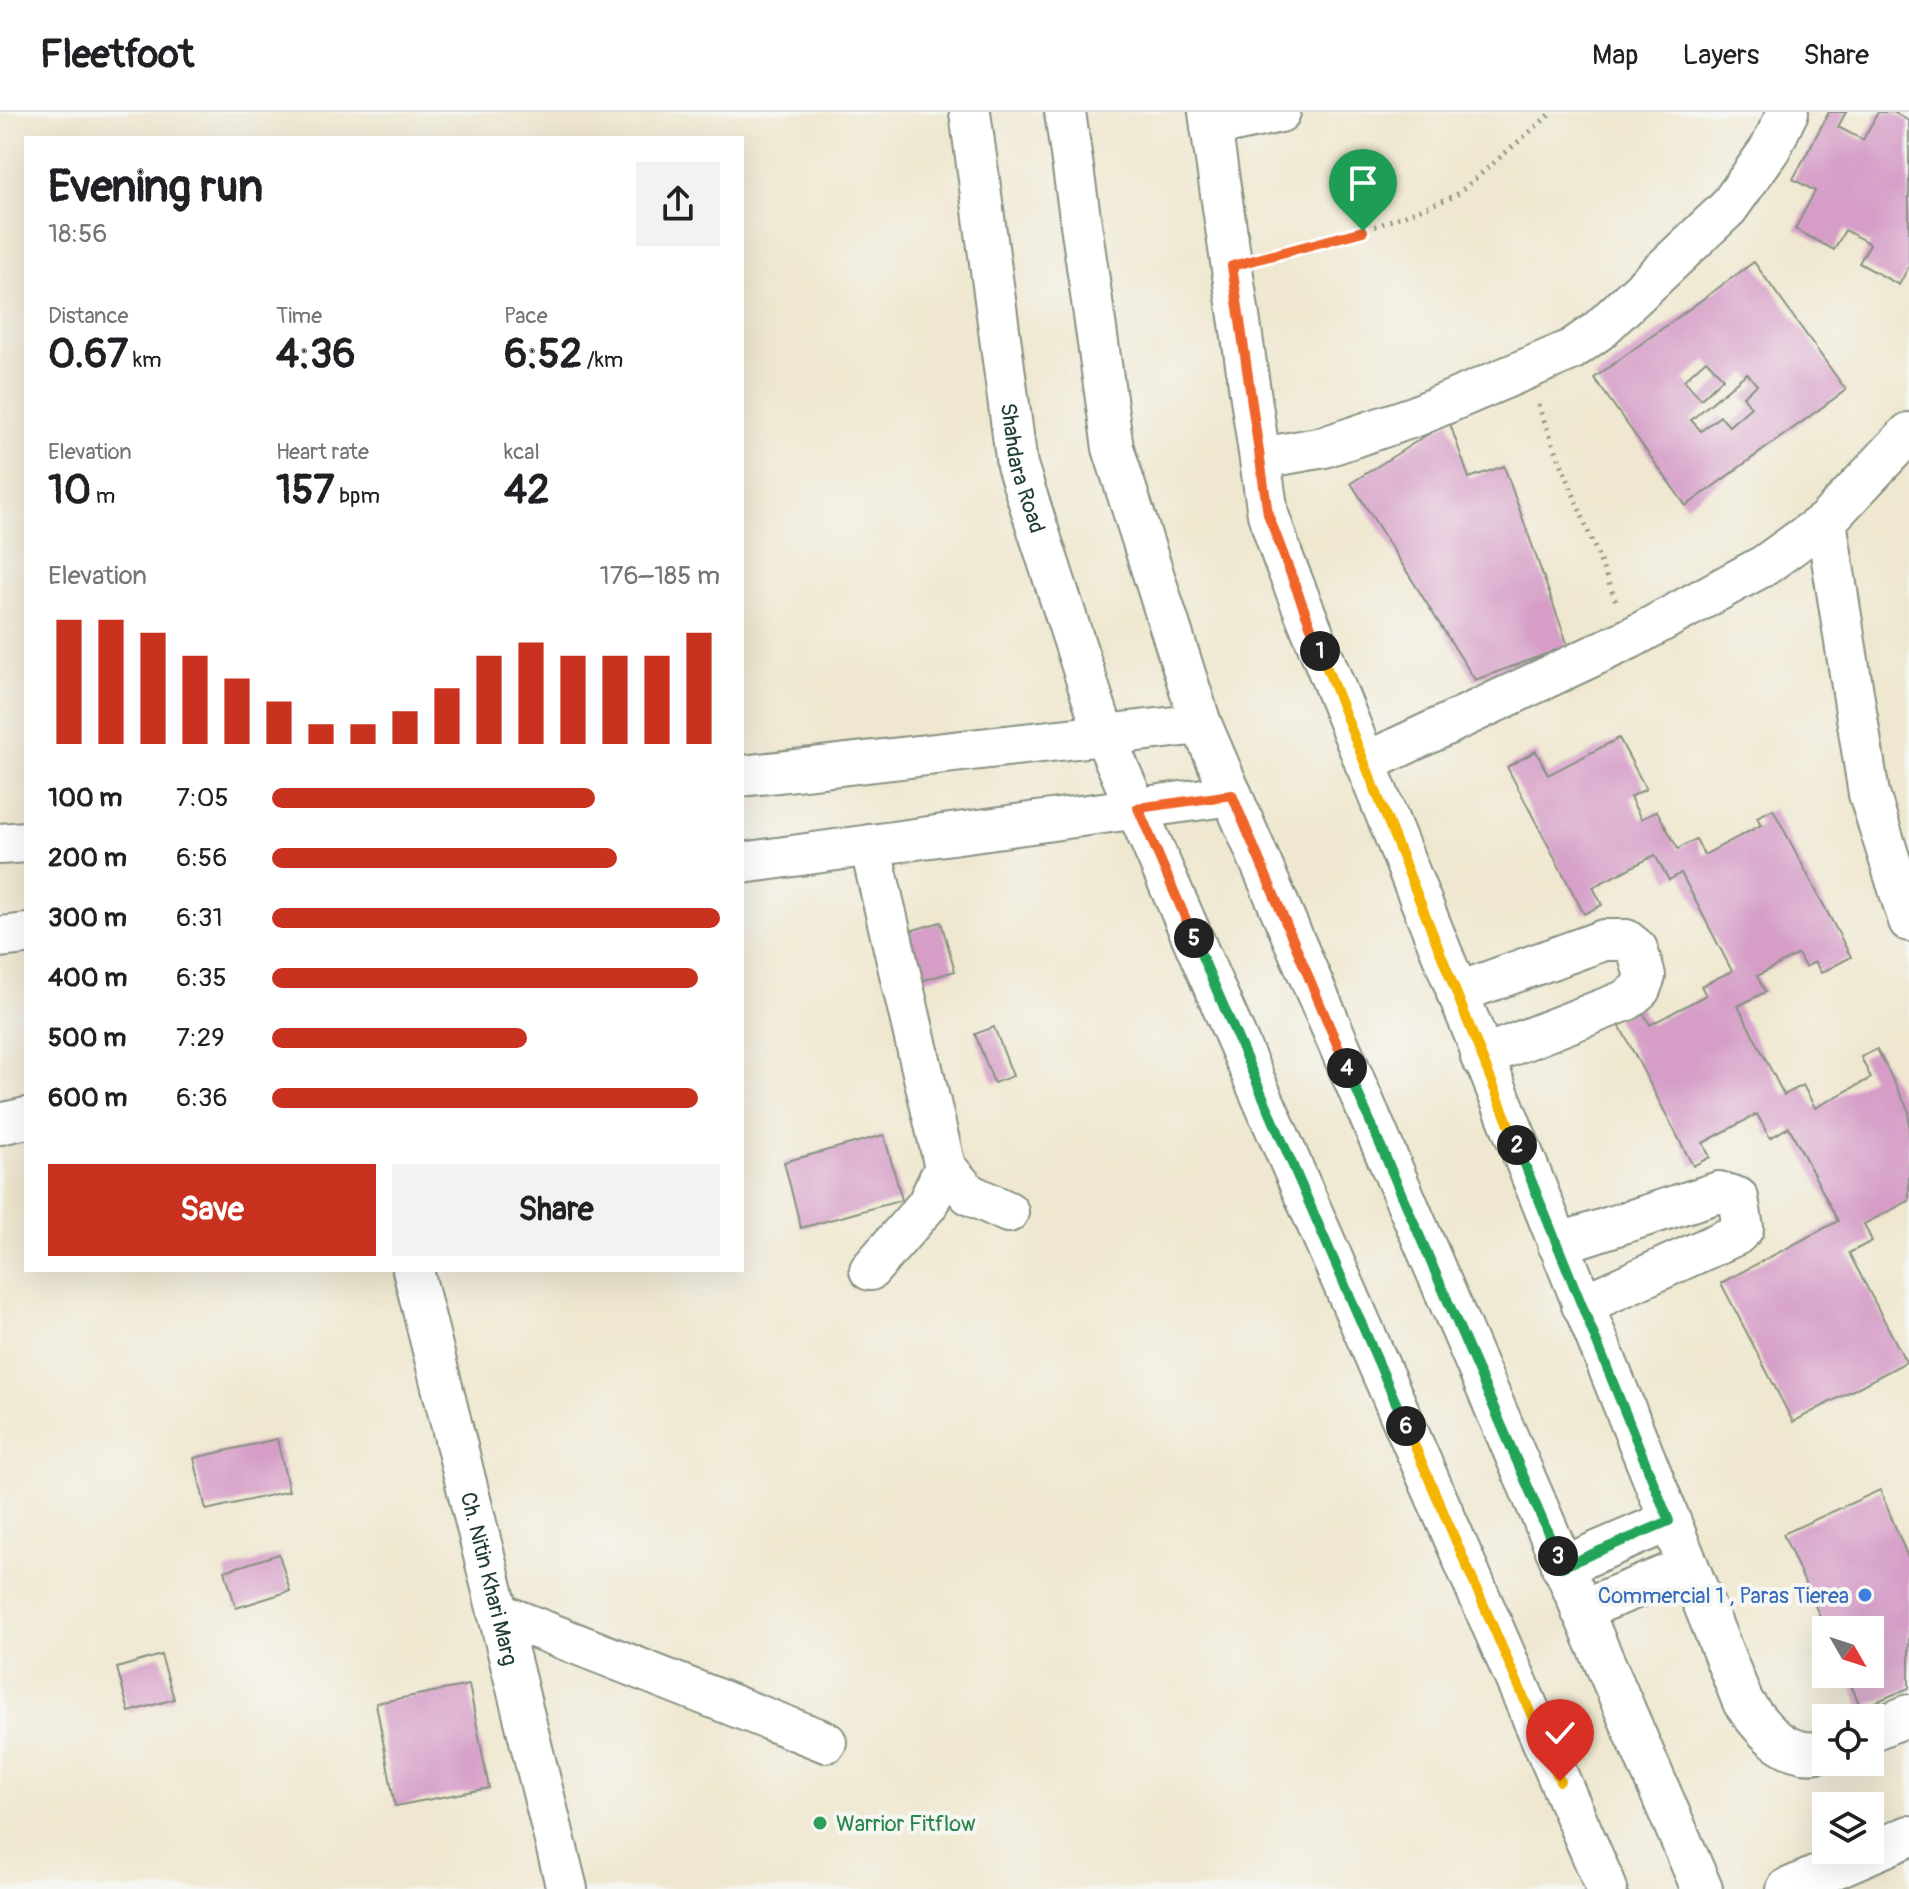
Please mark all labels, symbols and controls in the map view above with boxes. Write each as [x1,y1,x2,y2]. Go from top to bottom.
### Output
text: Fleetfoot [40,31,194,79]
text: Map [1592,38,1638,73]
text: Layers [1682,38,1759,73]
text: Share [1803,38,1869,73]
pin [1329,149,1397,231]
text: Evening run [48,160,263,215]
icon: arrive [1341,161,1385,205]
button: share [636,162,720,246]
text: 18:56 [48,218,107,250]
text: Distance [48,302,128,330]
text: Time [276,302,322,330]
text: Pace [504,302,548,330]
text: 0.67 [48,330,128,379]
text: 4:36 [276,330,355,379]
text: 6:52 [504,330,582,379]
text: km [128,346,162,374]
text: /km [582,346,623,374]
street label: Shahdara Road [994,401,1051,537]
text: Elevation [48,438,132,466]
text: Heart rate [276,438,369,466]
text: kcal [504,438,540,466]
text: 10 [48,466,91,515]
text: 157 [276,466,334,515]
text: 42 [504,466,550,515]
text: m [91,482,115,510]
text: bpm [334,482,380,510]
text: Elevation [48,560,147,592]
text: 176–185 m [600,560,720,592]
pin: 1 [1300,631,1340,671]
text: 1 [1316,637,1324,665]
text: 100 m [48,782,122,814]
text: 7:05 [176,782,229,814]
text: 200 m [48,842,127,874]
text: 6:56 [176,842,227,874]
text: 300 m [48,902,127,934]
text: 6:31 [176,902,223,934]
pin: 5 [1174,918,1214,958]
text: 5 [1188,924,1200,952]
text: 400 m [48,962,127,994]
text: 6:35 [176,962,227,994]
text: 500 m [48,1022,126,1054]
text: 7:29 [176,1022,225,1054]
pin: 4 [1327,1048,1367,1088]
text: 4 [1341,1054,1353,1082]
text: 600 m [48,1082,127,1114]
text: 6:36 [176,1082,228,1114]
pin: 2 [1497,1125,1537,1165]
text: 2 [1511,1131,1523,1159]
button: Save [48,1164,376,1256]
button: Share [392,1164,720,1256]
pin: 6 [1386,1406,1426,1446]
text: 6 [1400,1412,1412,1440]
street label: Ch. Nitin Khari Marg [454,1489,524,1668]
pin: 3 [1538,1536,1578,1576]
text: 3 [1552,1542,1564,1570]
place label: Commercial 1 , Paras Tierea [1598,1582,1849,1610]
marker: Commercial 1 , Paras Tierea [1856,1586,1874,1604]
north arrow [1812,1616,1884,1688]
map controls [1812,1616,1884,1864]
pin [1526,1699,1594,1781]
button: locate [1812,1704,1884,1776]
icon: check [1538,1711,1582,1755]
button: layers [1812,1792,1884,1864]
place label: Warrior Fitflow [836,1810,976,1838]
marker: Warrior Fitflow [811,1814,829,1832]

